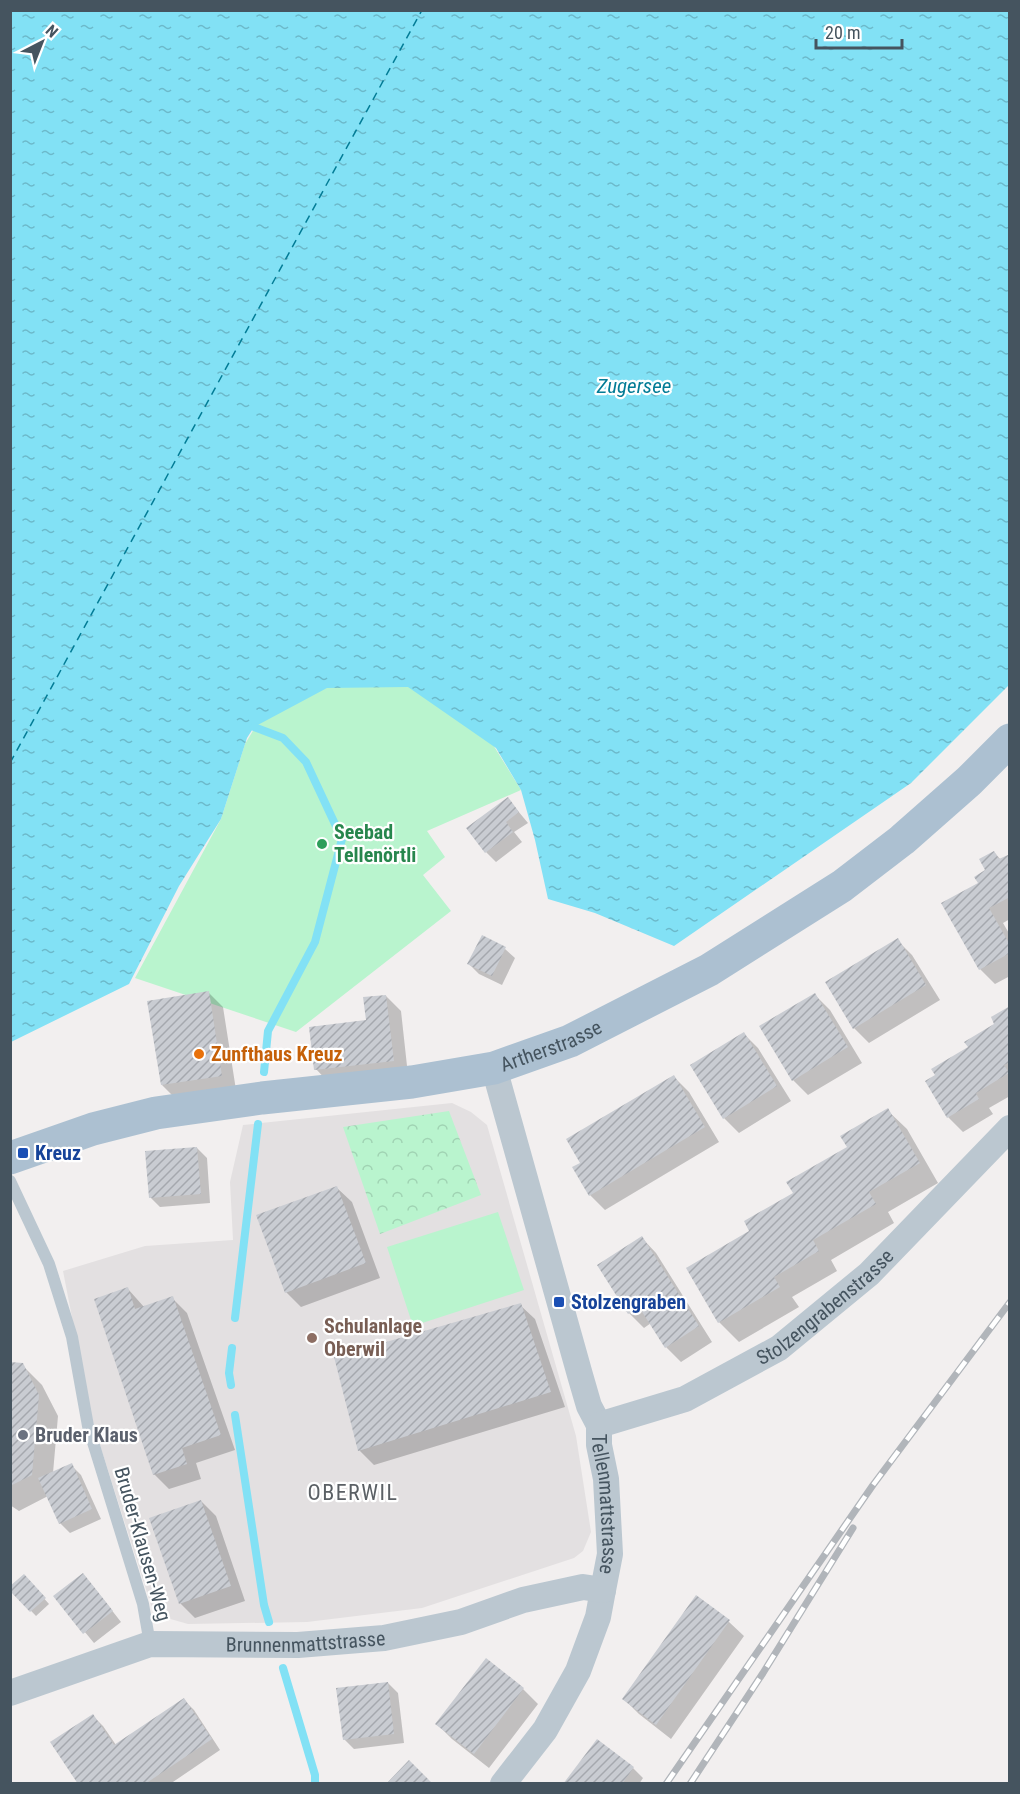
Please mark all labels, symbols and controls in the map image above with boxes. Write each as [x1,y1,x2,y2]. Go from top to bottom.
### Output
north arrow [12,12,72,72]
scale bar [816,12,902,50]
text: N [42,21,62,42]
text: 20 m [825,22,860,43]
water label: Zugersee [596,374,671,398]
place label: Seebad Tellenörtli [334,820,416,867]
marker: Seebad Tellenörtli [315,837,329,851]
street label: Artherstrasse [497,1015,606,1077]
place label: Zunfthaus Kreuz [211,1042,343,1066]
marker: Zunfthaus Kreuz [192,1047,206,1061]
place label: Kreuz [35,1141,81,1165]
marker: Kreuz [16,1146,30,1160]
street label: Stolzengrabenstrasse [752,1244,898,1370]
place label: Stolzengraben [571,1290,686,1314]
marker: Stolzengraben [552,1295,566,1309]
place label: Schulanlage Oberwil [324,1314,422,1361]
marker: Schulanlage Oberwil [305,1331,319,1345]
place label: Bruder Klaus [35,1423,138,1447]
marker: Bruder Klaus [16,1428,30,1442]
street label: Tellenmattstrasse [587,1434,622,1576]
street label: Bruder-Klausen-Weg [110,1464,176,1624]
district label: OBERWIL [307,1480,399,1505]
street label: Brunnenmattstrasse [226,1626,386,1658]

